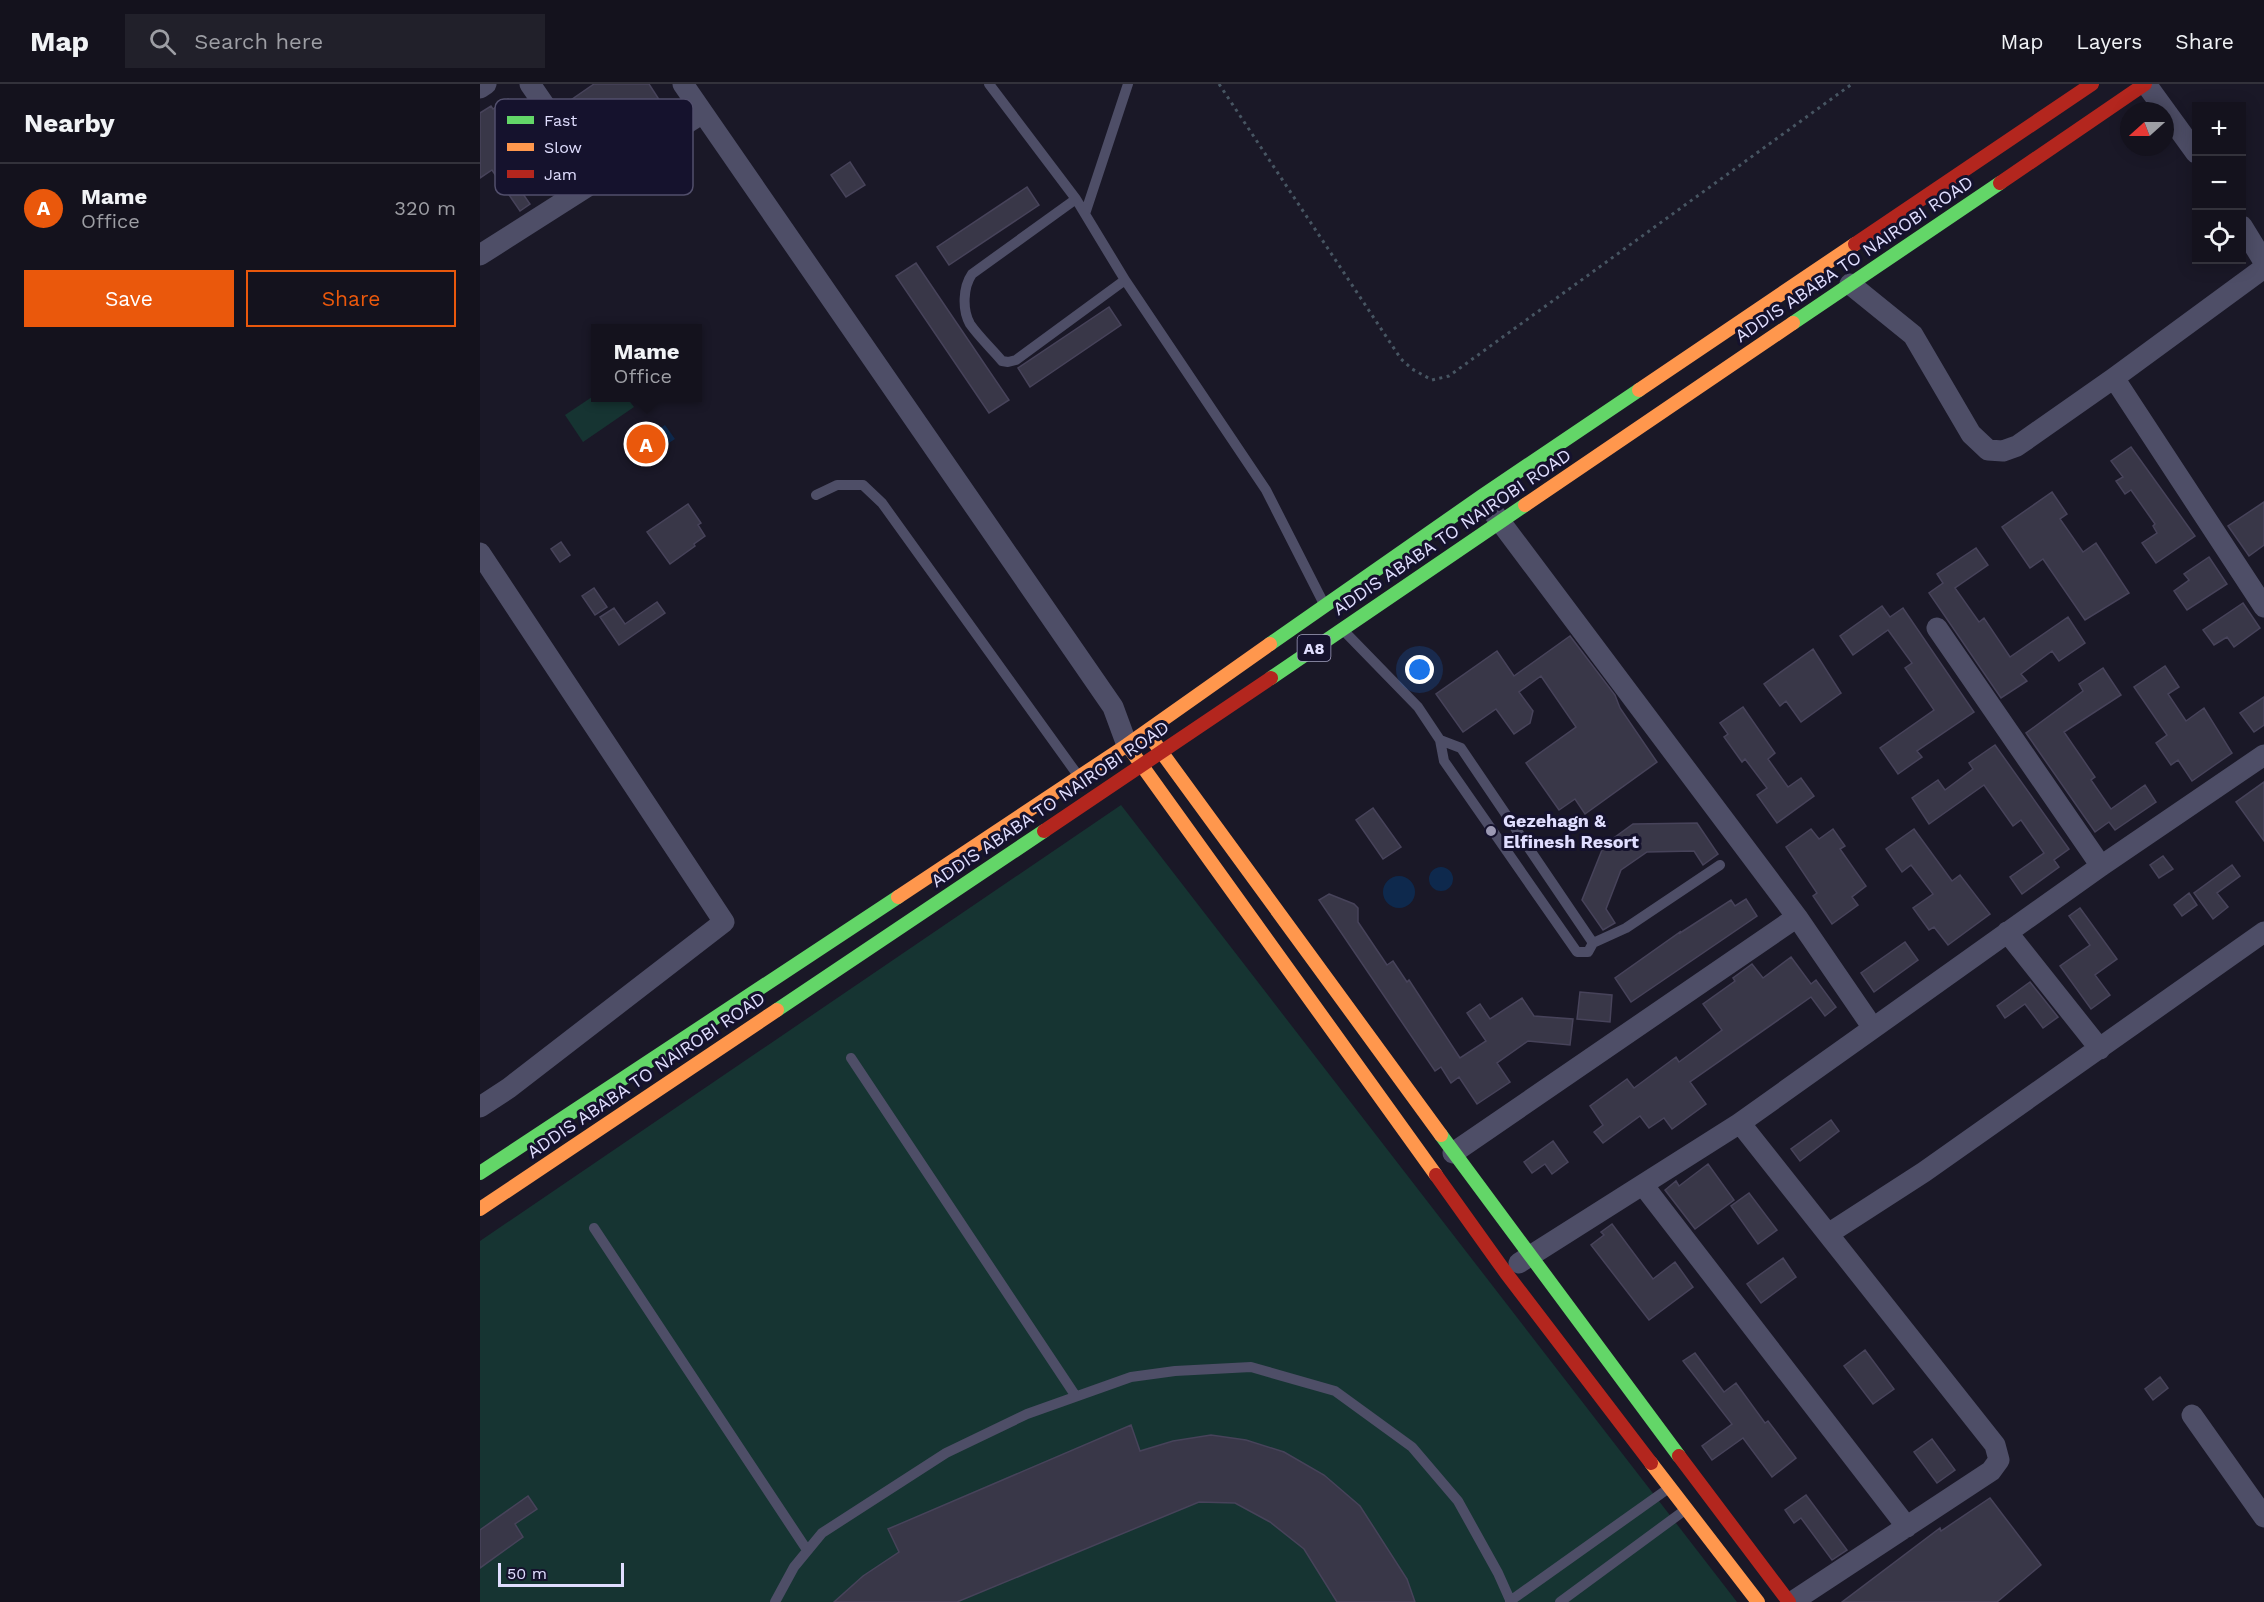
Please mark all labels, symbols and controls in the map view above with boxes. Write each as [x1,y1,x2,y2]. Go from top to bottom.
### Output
search box [125,14,545,68]
text: Map [30,25,89,58]
icon: search [146,25,179,58]
text: Search here [194,29,323,54]
text: Map [2000,29,2043,54]
text: Layers [2076,29,2142,54]
text: Share [2175,29,2234,54]
legend [495,99,693,195]
north arrow [2120,102,2174,156]
map controls [2192,102,2246,264]
button: + [2192,102,2246,156]
text: Nearby [24,108,115,138]
text: Fast [544,111,577,130]
text: Slow [544,138,582,157]
button: − [2192,156,2246,210]
text: Jam [544,165,577,184]
street label: ADDIS ABABA TO NAIROBI ROAD [1731,171,1977,346]
text: Mame [81,184,147,209]
text: A [37,196,50,220]
text: 320 m [394,196,456,220]
text: Office [81,209,140,233]
button: locate [2192,210,2246,264]
button: Save [24,270,234,327]
button: Share [246,270,456,327]
popup [591,324,702,402]
text: Mame [613,339,680,364]
text: Office [613,364,672,388]
pin: A [626,422,666,466]
street label: ADDIS ABABA TO NAIROBI ROAD [1329,444,1575,619]
road number: A8 [1298,635,1330,661]
your location [1405,655,1434,684]
street label: ADDIS ABABA TO NAIROBI ROAD [927,716,1173,891]
place label: Gezehagn & Elfinesh Resort [1503,810,1639,852]
marker: Gezehagn & Elfinesh Resort [1484,824,1498,838]
street label: ADDIS ABABA TO NAIROBI ROAD [523,987,769,1162]
scale bar [498,1560,624,1588]
text: 50 m [507,1564,547,1583]

